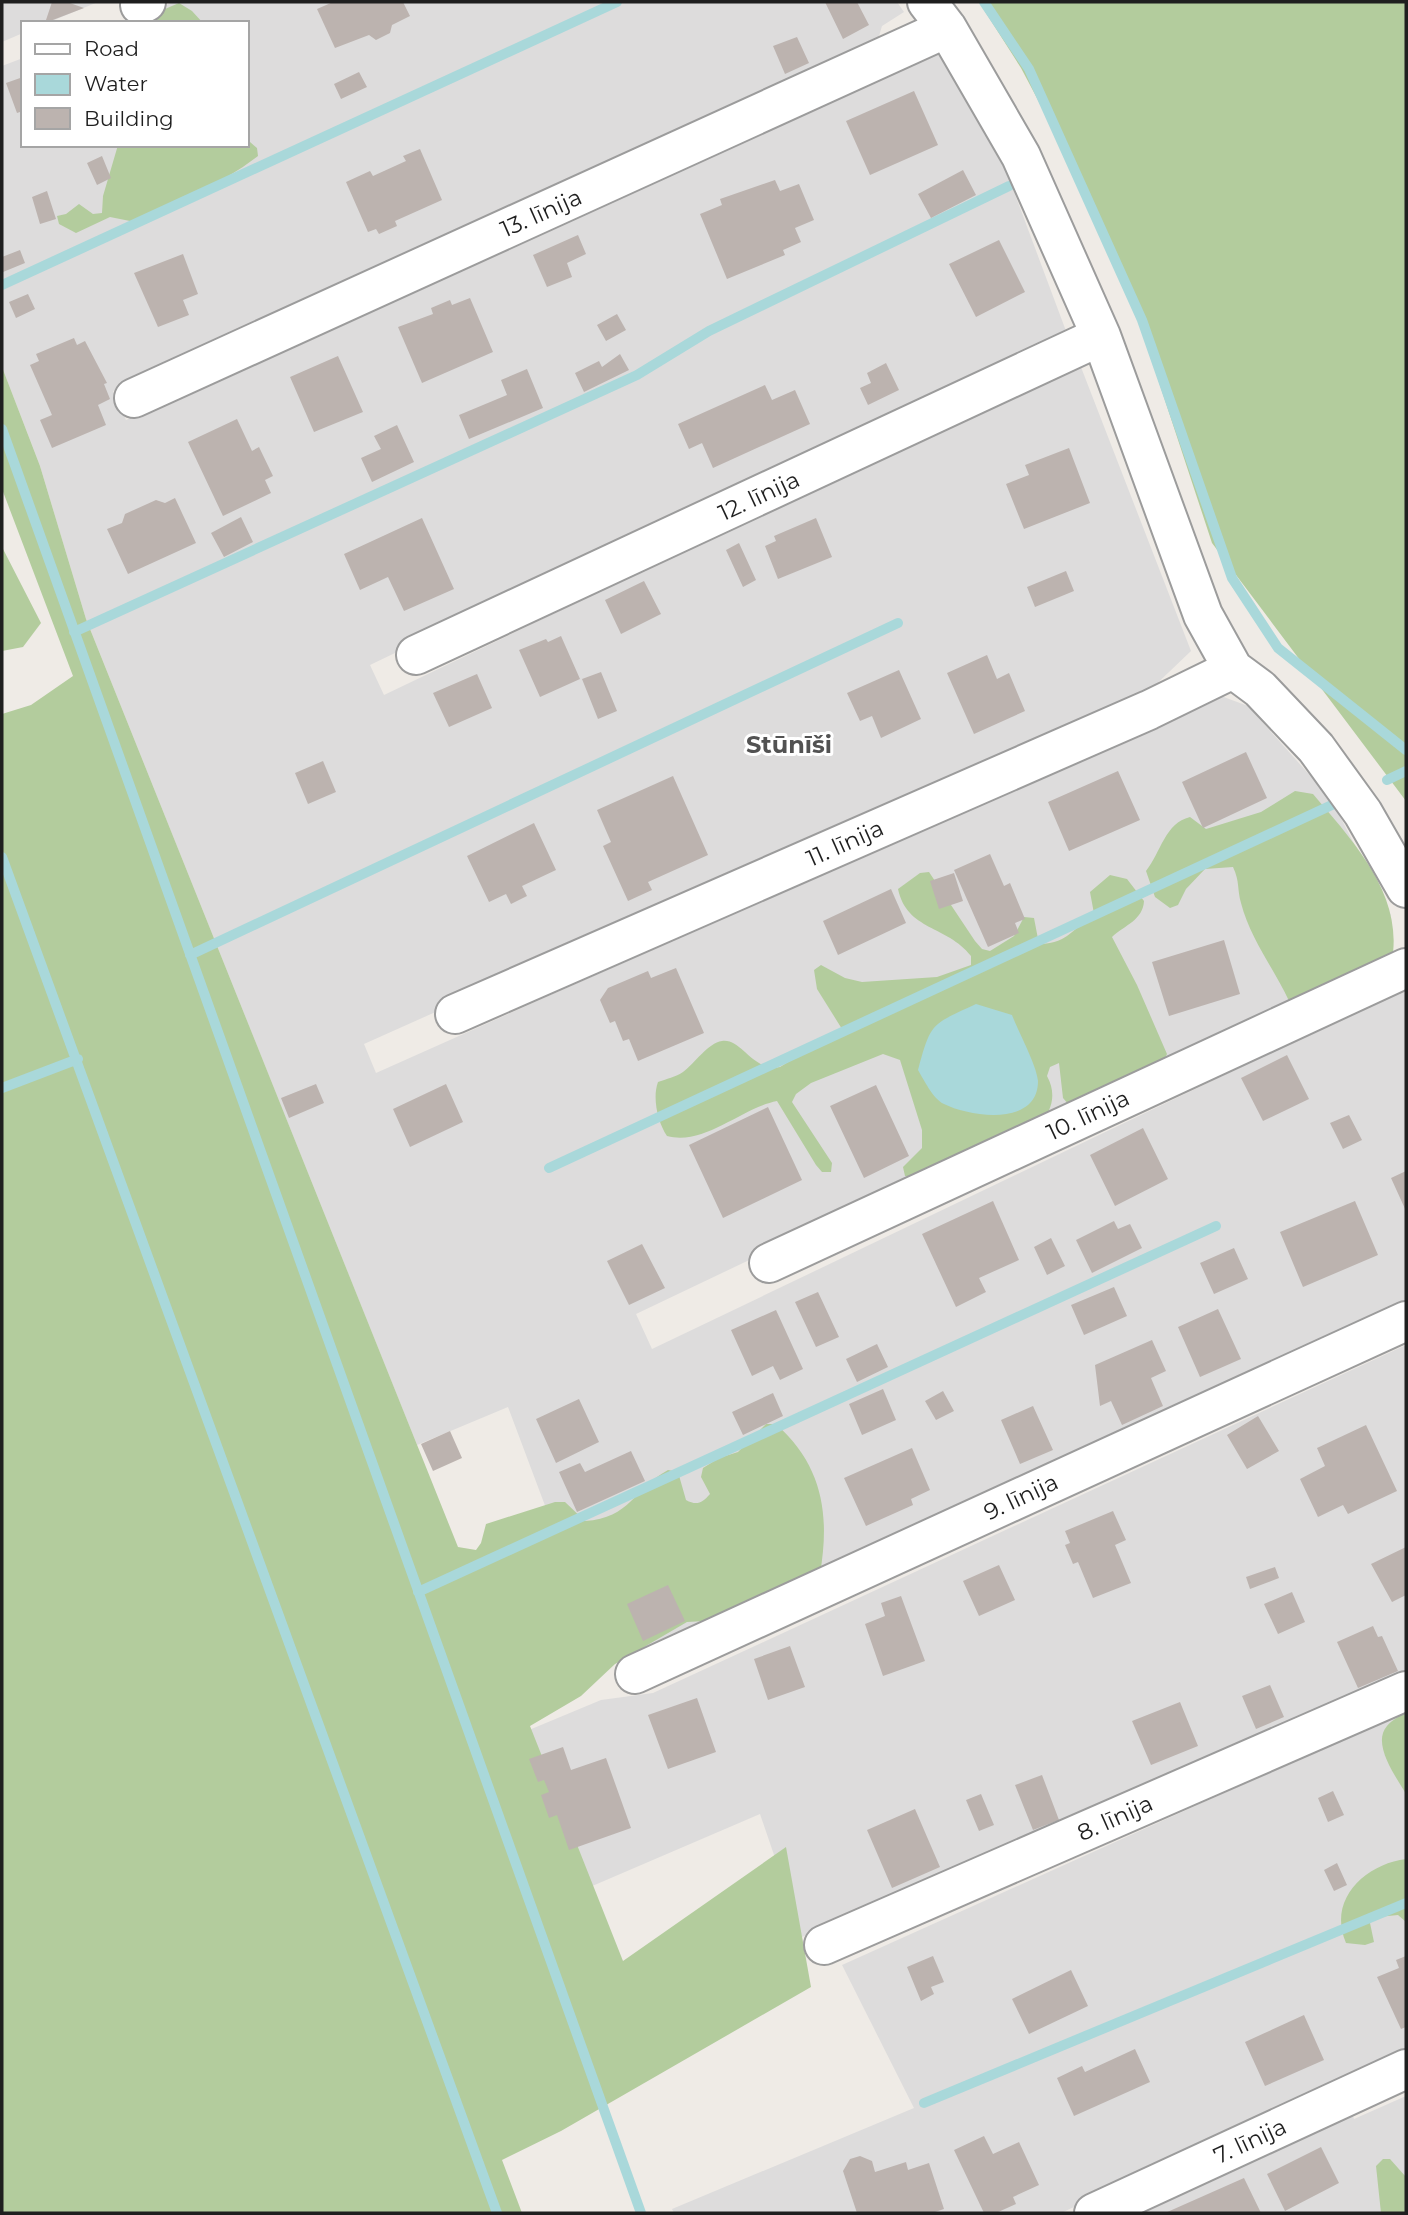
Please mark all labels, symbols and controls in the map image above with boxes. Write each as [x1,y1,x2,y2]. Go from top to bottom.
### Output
legend [21,21,248,147]
text: Road [84,36,139,61]
text: Water [84,71,148,96]
text: Building [84,106,174,131]
street label: 13. līnija [496,183,586,243]
street label: 12. līnija [714,465,804,527]
district label: Stūnīši [746,730,832,759]
street label: 11. līnija [802,814,888,872]
street label: 10. līnija [1042,1084,1134,1146]
street label: 9. līnija [979,1468,1063,1526]
street label: 8. līnija [1073,1789,1157,1847]
street label: 7. līnija [1209,2112,1291,2170]

